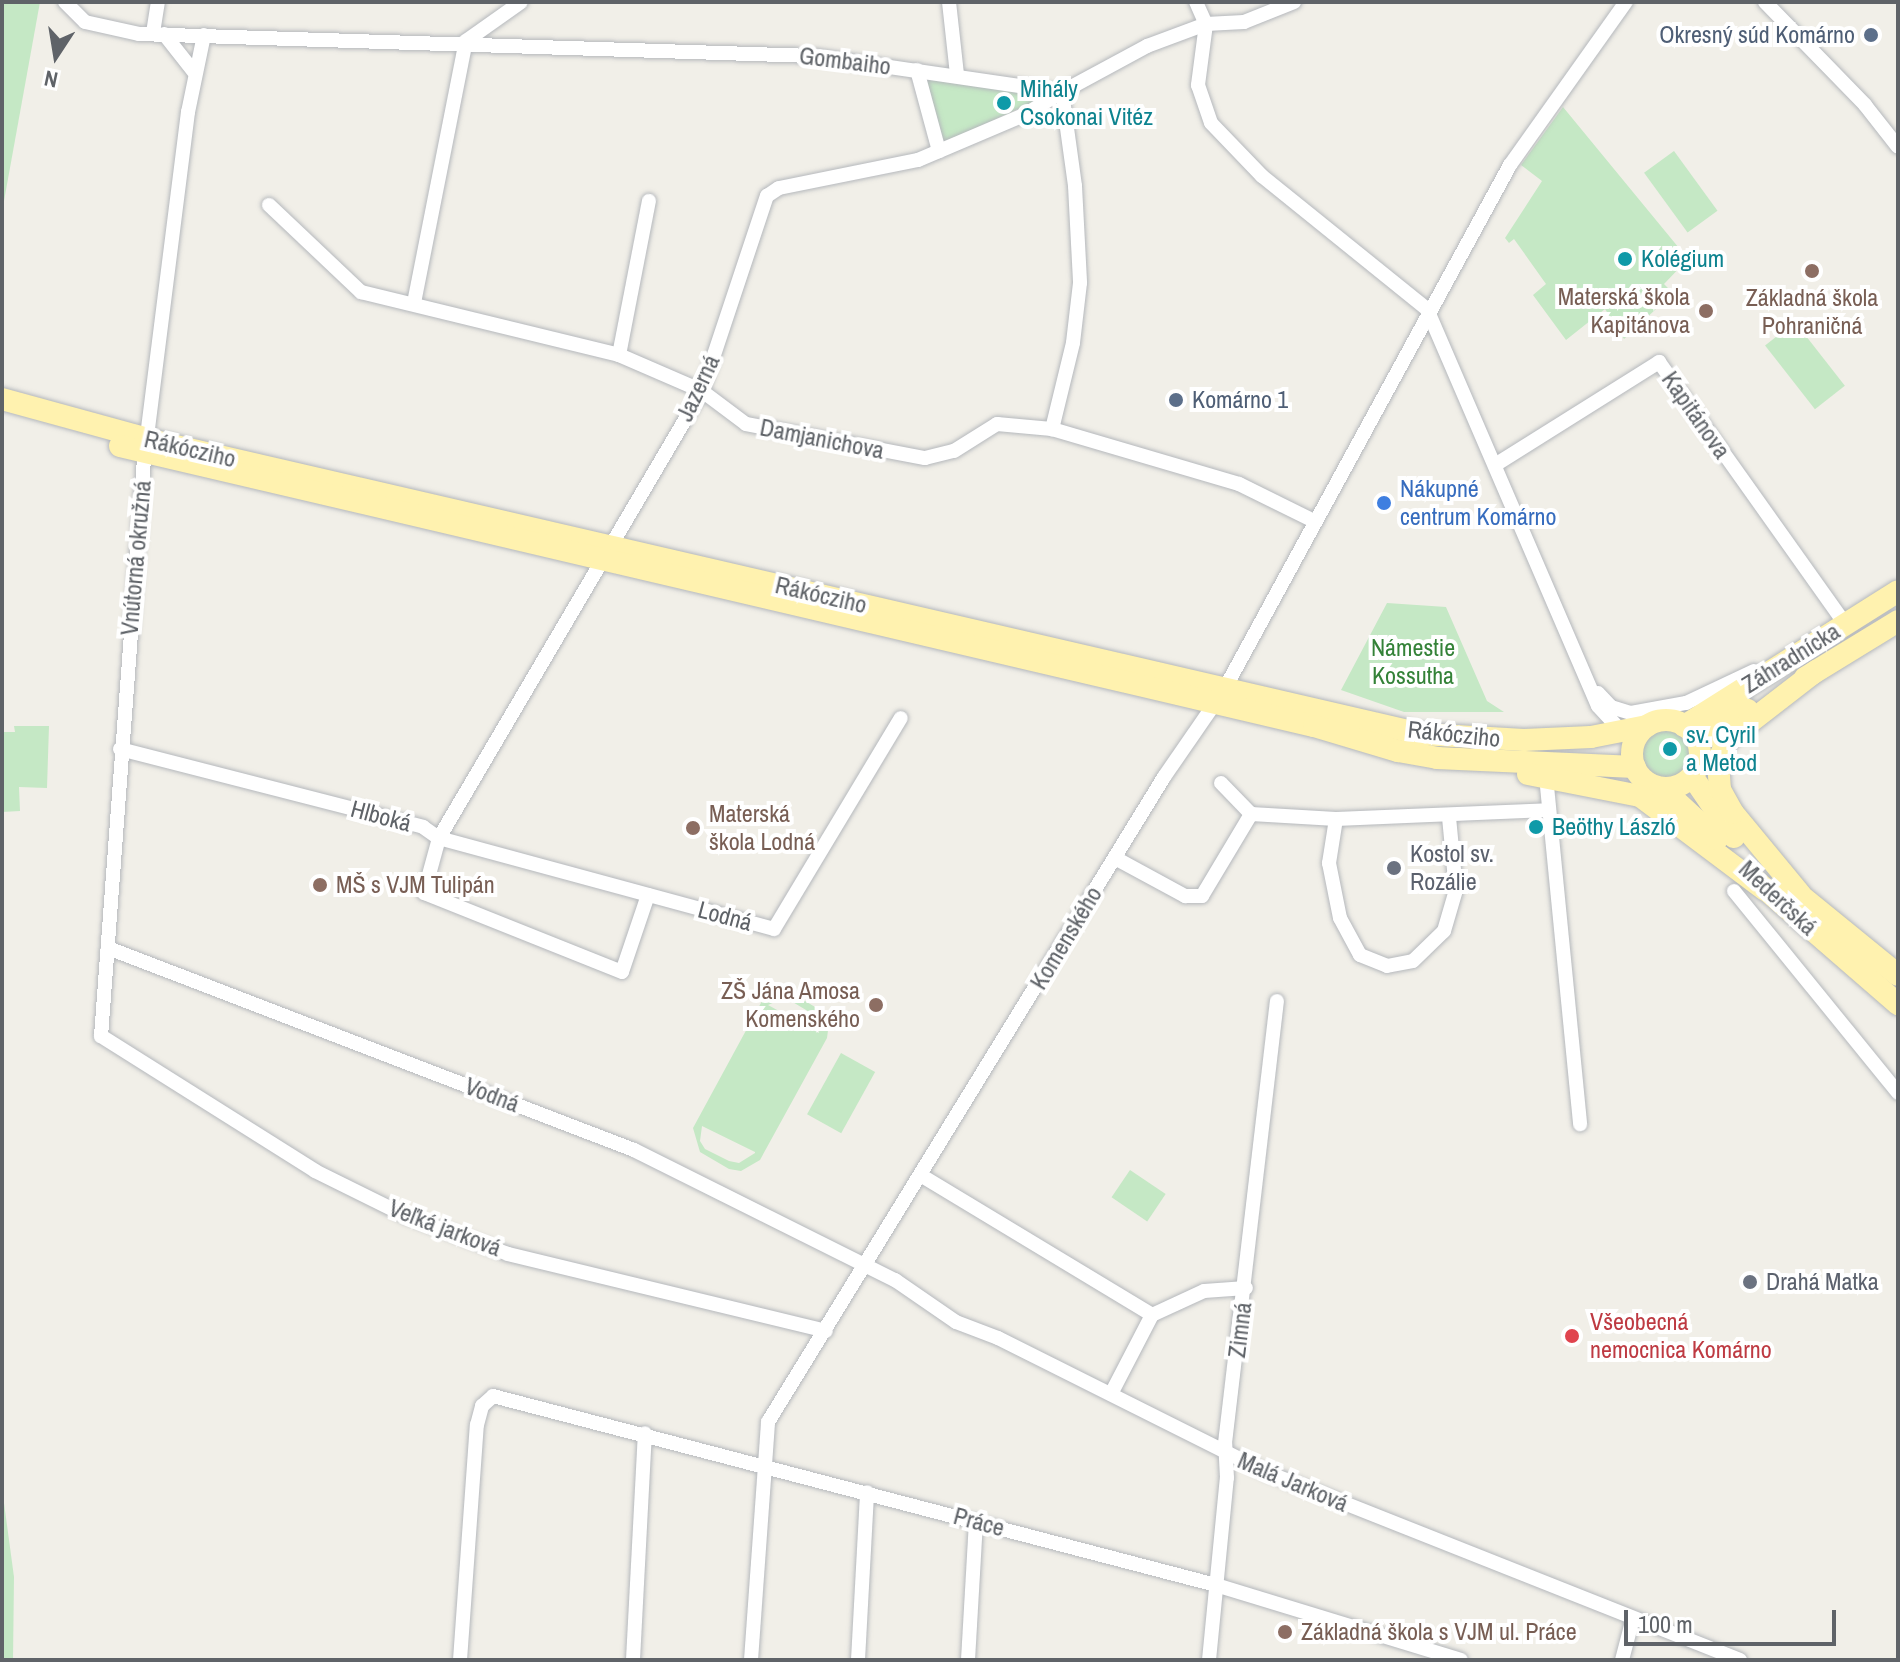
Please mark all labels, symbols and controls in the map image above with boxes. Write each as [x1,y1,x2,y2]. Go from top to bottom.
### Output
north arrow [16,16,96,96]
place label: Okresný súd Komárno [1659,21,1855,49]
marker: Okresný súd Komárno [1862,26,1880,44]
street label: Gombaiho [798,41,892,81]
text: N [42,63,61,96]
place label: Mihály Csokonai Vitéz [1020,75,1153,131]
marker: Mihály Csokonai Vitéz [995,94,1013,112]
place label: Kolégium [1641,245,1724,273]
marker: Kolégium [1616,250,1634,268]
marker: Základná škola Pohraničná [1803,262,1821,280]
place label: Materská škola Kapitánova [1558,283,1690,339]
place label: Základná škola Pohraničná [1746,284,1878,340]
marker: Materská škola Kapitánova [1697,302,1715,320]
street label: Jazerná [670,350,726,426]
street label: Kapitánova [1656,366,1736,464]
place label: Komárno 1 [1192,386,1288,414]
marker: Komárno 1 [1167,391,1185,409]
street label: Damjanichova [758,413,886,465]
street label: Rákócziho [141,425,239,473]
place label: Nákupné centrum Komárno [1400,475,1556,531]
street label: Vnútorná okružná [115,479,157,637]
marker: Nákupné centrum Komárno [1375,494,1393,512]
street label: Rákócziho [772,571,870,619]
street label: Záhradnícka [1737,617,1845,699]
park label: Námestie Kossutha [1371,634,1455,690]
street label: Rákócziho [1406,715,1502,753]
place label: sv. Cyril a Metod [1686,721,1757,777]
marker: sv. Cyril a Metod [1661,740,1679,758]
street label: Hlboká [348,794,414,838]
place label: Materská škola Lodná [709,800,815,856]
place label: Beöthy László [1552,813,1676,841]
marker: Beöthy László [1527,818,1545,836]
marker: Materská škola Lodná [684,819,702,837]
place label: Kostol sv. Rozálie [1410,840,1494,896]
street label: Mederčská [1733,855,1823,941]
marker: Kostol sv. Rozálie [1385,859,1403,877]
place label: MŠ s VJM Tulipán [336,871,495,899]
marker: MŠ s VJM Tulipán [311,876,329,894]
street label: Komenského [1024,881,1108,995]
street label: Lodná [695,895,755,937]
place label: ZŠ Jána Amosa Komenského [720,977,860,1033]
marker: ZŠ Jána Amosa Komenského [867,996,885,1014]
street label: Vodná [461,1072,523,1118]
street label: Veľká jarková [385,1193,505,1263]
place label: Drahá Matka [1766,1268,1879,1296]
marker: Drahá Matka [1741,1273,1759,1291]
street label: Zimná [1222,1301,1258,1359]
place label: Všeobecná nemocnica Komárno [1590,1308,1772,1364]
marker: Všeobecná nemocnica Komárno [1561,1325,1583,1347]
street label: Malá Jarková [1234,1446,1352,1518]
street label: Práce [950,1501,1008,1543]
scale bar [1628,1594,1840,1644]
text: 100 m [1638,1608,1693,1640]
place label: Základná škola s VJM ul. Práce [1301,1618,1577,1646]
marker: Základná škola s VJM ul. Práce [1276,1623,1294,1641]

